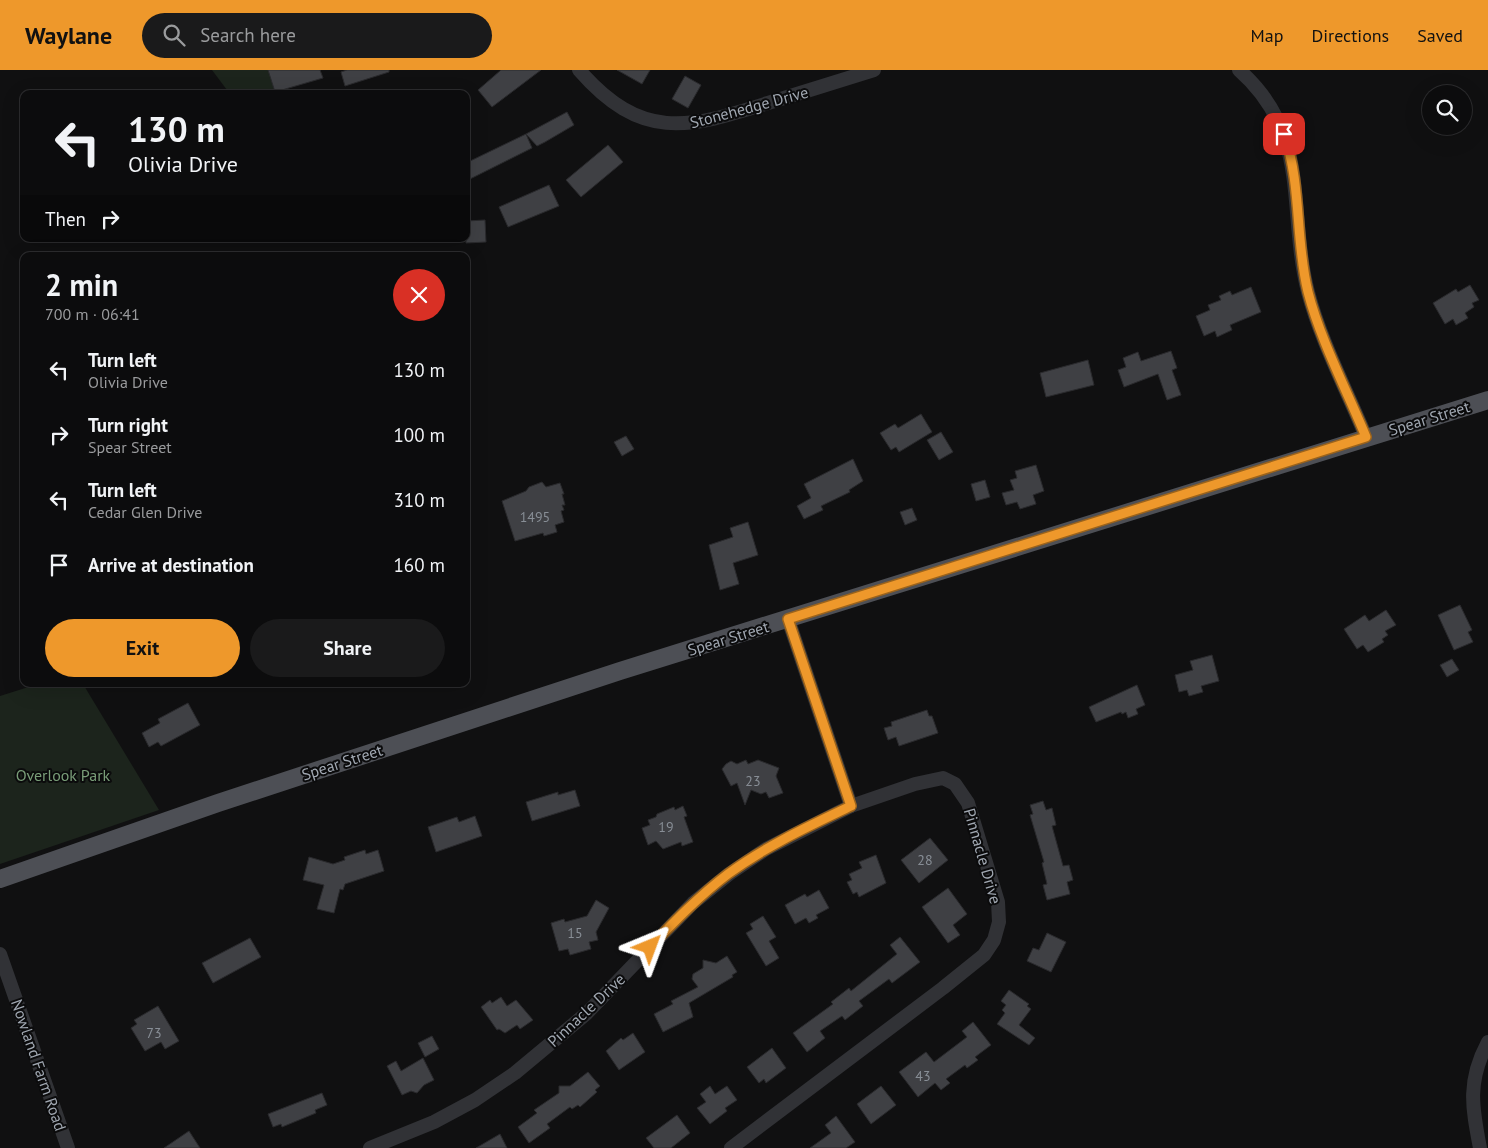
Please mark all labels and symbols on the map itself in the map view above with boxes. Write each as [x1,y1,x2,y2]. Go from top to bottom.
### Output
street label: Stonehedge Drive [688,82,810,132]
pin [1263,113,1305,155]
street label: Spear Street [1386,396,1473,440]
house number: 1495 [520,508,550,526]
street label: Spear Street [685,616,772,660]
street label: Spear Street [299,739,385,784]
park label: Overlook Park [16,765,111,785]
house number: 23 [745,772,761,790]
street label: Pinnacle Drive [960,806,1006,906]
house number: 19 [658,818,674,836]
house number: 28 [917,851,933,869]
position arrow [623,920,675,972]
house number: 15 [567,924,583,942]
street label: Pinnacle Drive [543,969,629,1051]
street label: Nowland Farm Road [7,997,71,1133]
house number: 73 [146,1024,162,1042]
house number: 43 [915,1067,931,1085]

